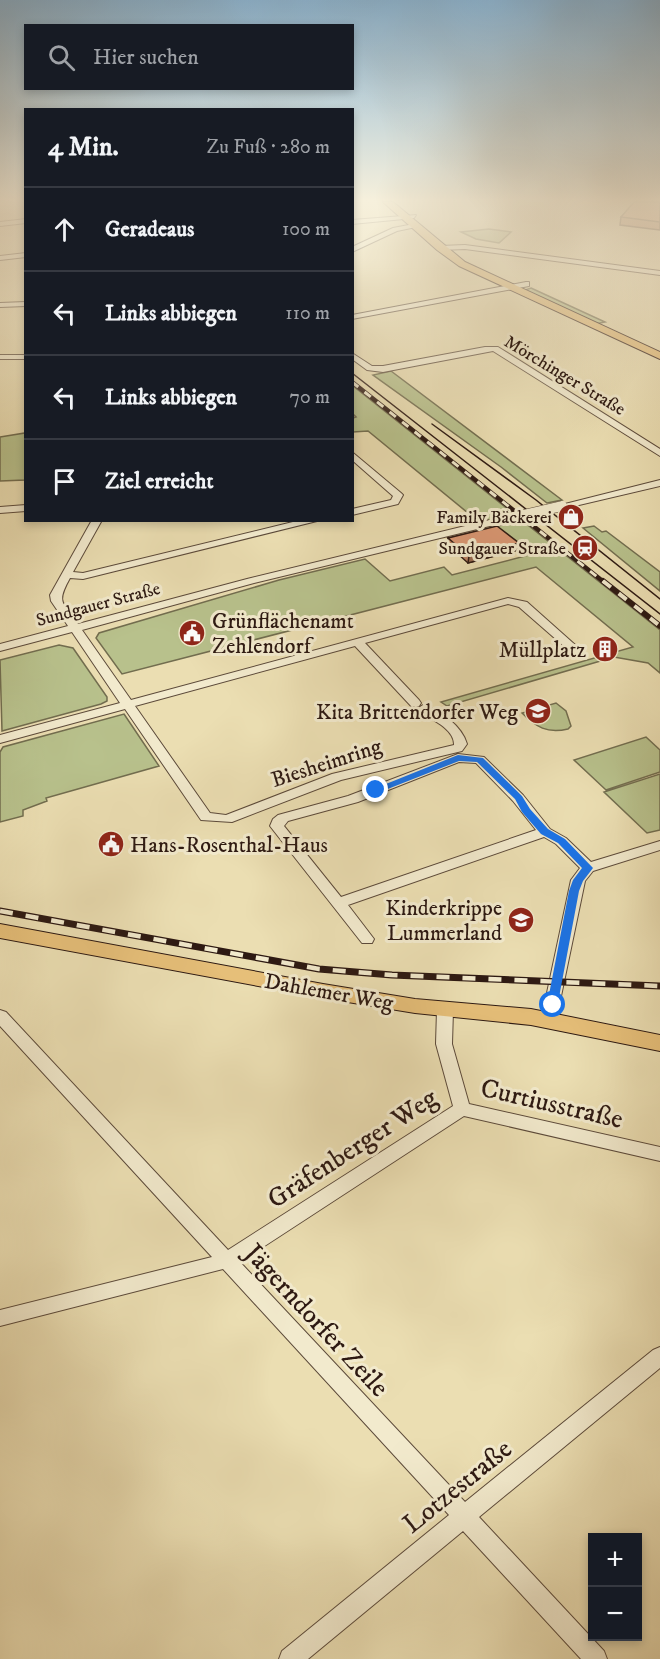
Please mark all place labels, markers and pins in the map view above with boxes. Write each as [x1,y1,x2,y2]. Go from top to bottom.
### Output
shop icon: Family Bäckerei [556,502,586,532]
place label: Family Bäckerei [436,507,552,529]
station icon: Sundgauer Straße [570,533,600,563]
place label: Sundgauer Straße [439,538,566,560]
place label: Grünflächenamt Zehlendorf [212,608,354,660]
public building icon: Grünflächenamt Zehlendorf [177,618,207,648]
building icon: Müllplatz [590,634,620,664]
place label: Müllplatz [499,637,586,664]
school or university icon: Kita Brittendorfer Weg [523,696,553,726]
place label: Kita Brittendorfer Weg [316,699,518,726]
public building icon: Hans-Rosenthal-Haus [96,829,126,859]
place label: Hans-Rosenthal-Haus [130,832,328,859]
place label: Kinderkrippe Lummerland [385,895,502,947]
school or university icon: Kinderkrippe Lummerland [506,905,536,935]

